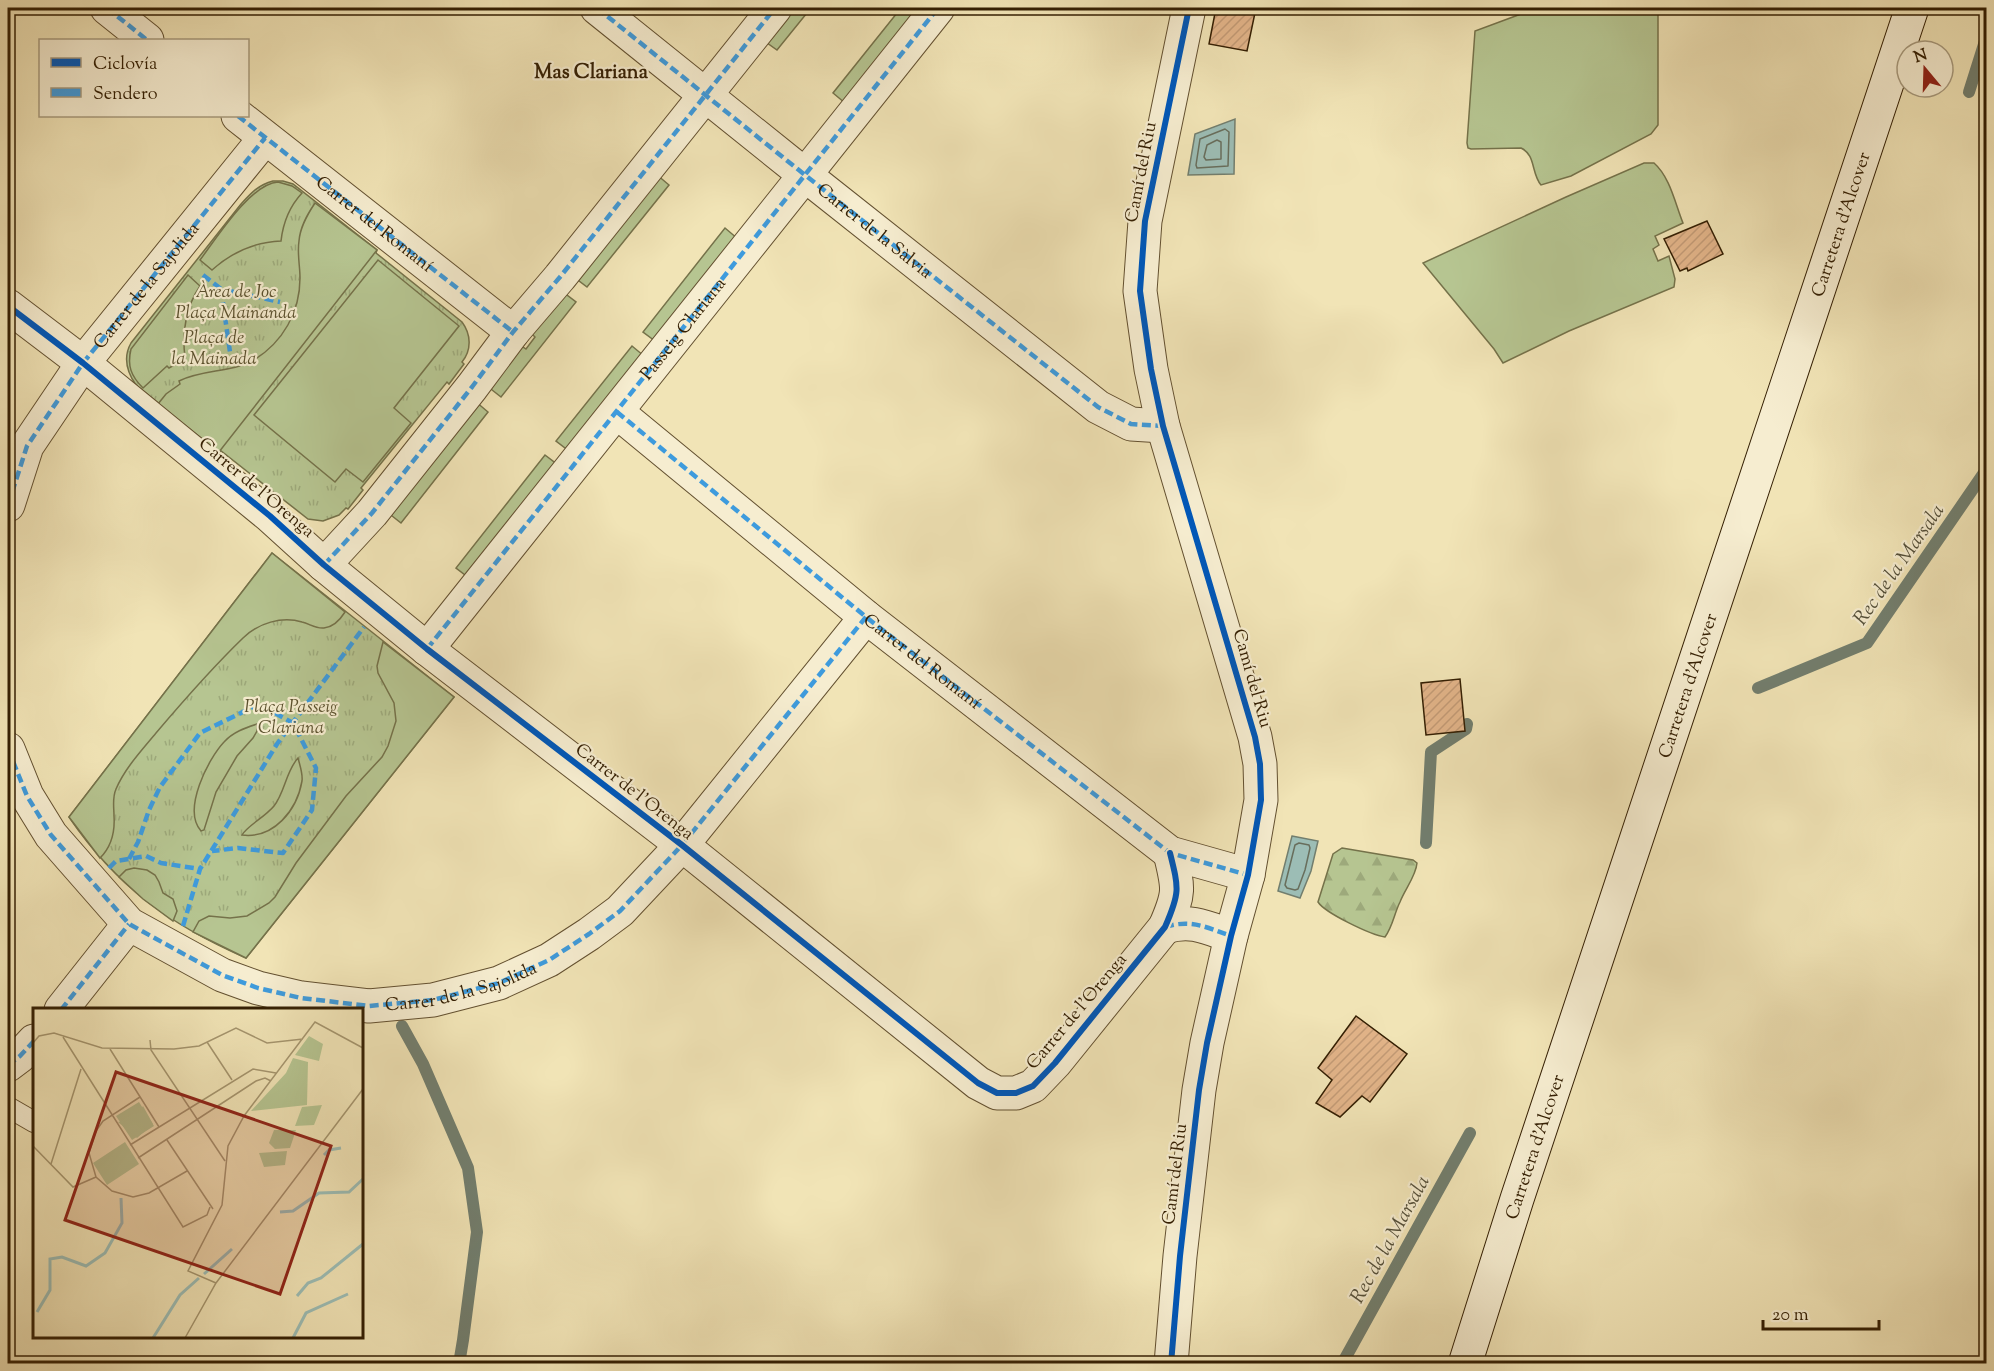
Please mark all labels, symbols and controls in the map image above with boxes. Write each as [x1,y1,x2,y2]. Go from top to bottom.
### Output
legend [39,39,249,117]
north arrow [1895,39,1955,99]
text: N [1911,44,1931,70]
text: Ciclovía [93,52,157,78]
district label: Mas Clariana [534,59,649,88]
text: Sendero [93,82,158,108]
street label: Camí del Riu [1119,120,1164,225]
street label: Carretera d'Alcover [1806,149,1878,301]
street label: Carrer del Romaní [309,171,438,280]
street label: Carrer de la Sàlvia [810,178,937,286]
street label: Carrer de la Sajolida [88,218,207,356]
street label: Passeig Clariana [635,273,733,387]
park label: Àrea de Joc Plaça Mainanda [176,280,296,327]
park label: Plaça de la Mainada [171,326,257,373]
street label: Carrer de l'Orenga [192,432,319,545]
water label: Rec de la Marsala [1847,499,1953,632]
street label: Carrer del Romaní [857,608,986,717]
street label: Carretera d'Alcover [1653,610,1725,762]
street label: Camí del Riu [1225,626,1278,731]
park label: Plaça Passeig Clariana [244,695,338,742]
street label: Carrer de l'Orenga [569,738,699,847]
street label: Carrer de l'Orenga [1021,949,1134,1076]
street label: Carrer de la Sajolida [384,956,542,1019]
inset map [33,1008,363,1338]
street label: Carretera d'Alcover [1500,1071,1572,1223]
street label: Camí del Riu [1157,1122,1195,1226]
water label: Rec de la Marsala [1344,1171,1438,1309]
scale bar [1763,1293,1878,1331]
text: 20 m [1772,1303,1809,1329]

